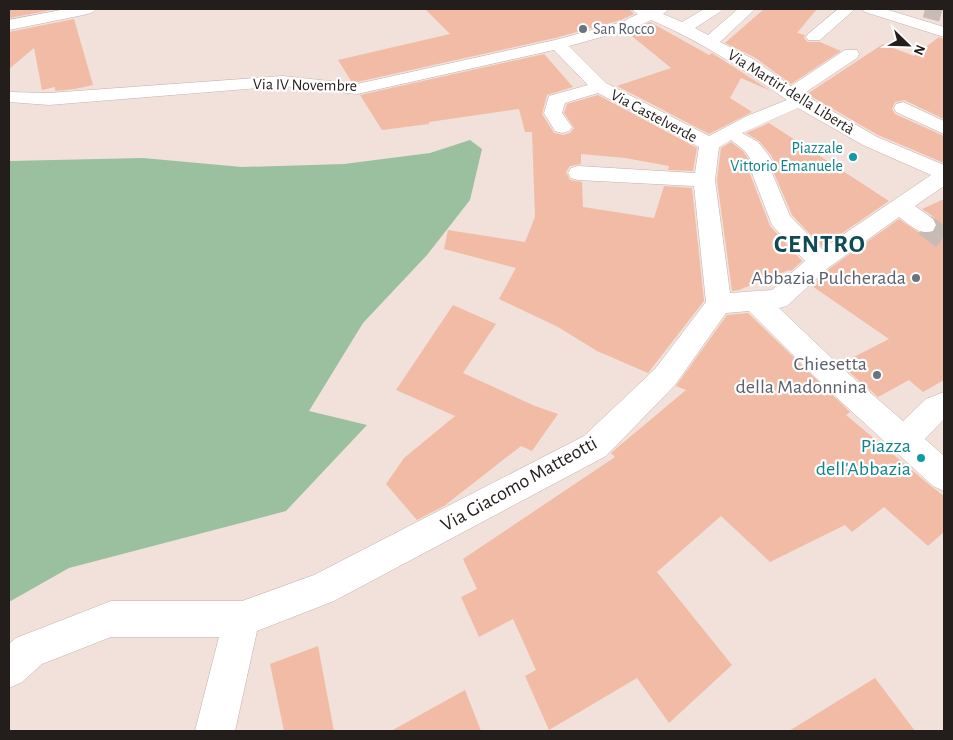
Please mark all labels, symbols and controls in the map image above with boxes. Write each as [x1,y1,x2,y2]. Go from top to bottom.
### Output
north arrow [883,20,933,70]
place label: San Rocco [593,21,655,37]
marker: San Rocco [577,23,589,35]
text: N [911,42,927,57]
street label: Via Martiri della Libertà [725,47,857,137]
street label: Via IV Novembre [253,76,357,94]
street label: Via Castelverde [608,87,700,145]
place label: Piazzale Vittorio Emanuele [730,140,843,174]
marker: Piazzale Vittorio Emanuele [847,151,859,163]
district label: CENTRO [774,232,866,257]
place label: Abbazia Pulcherada [751,268,906,288]
marker: Abbazia Pulcherada [910,272,922,284]
place label: Chiesetta della Madonnina [735,354,867,397]
marker: Chiesetta della Madonnina [871,369,883,381]
street label: Via Giacomo Matteotti [438,433,600,535]
place label: Piazza dell'Abbazia [816,436,911,479]
marker: Piazza dell'Abbazia [915,452,927,464]

